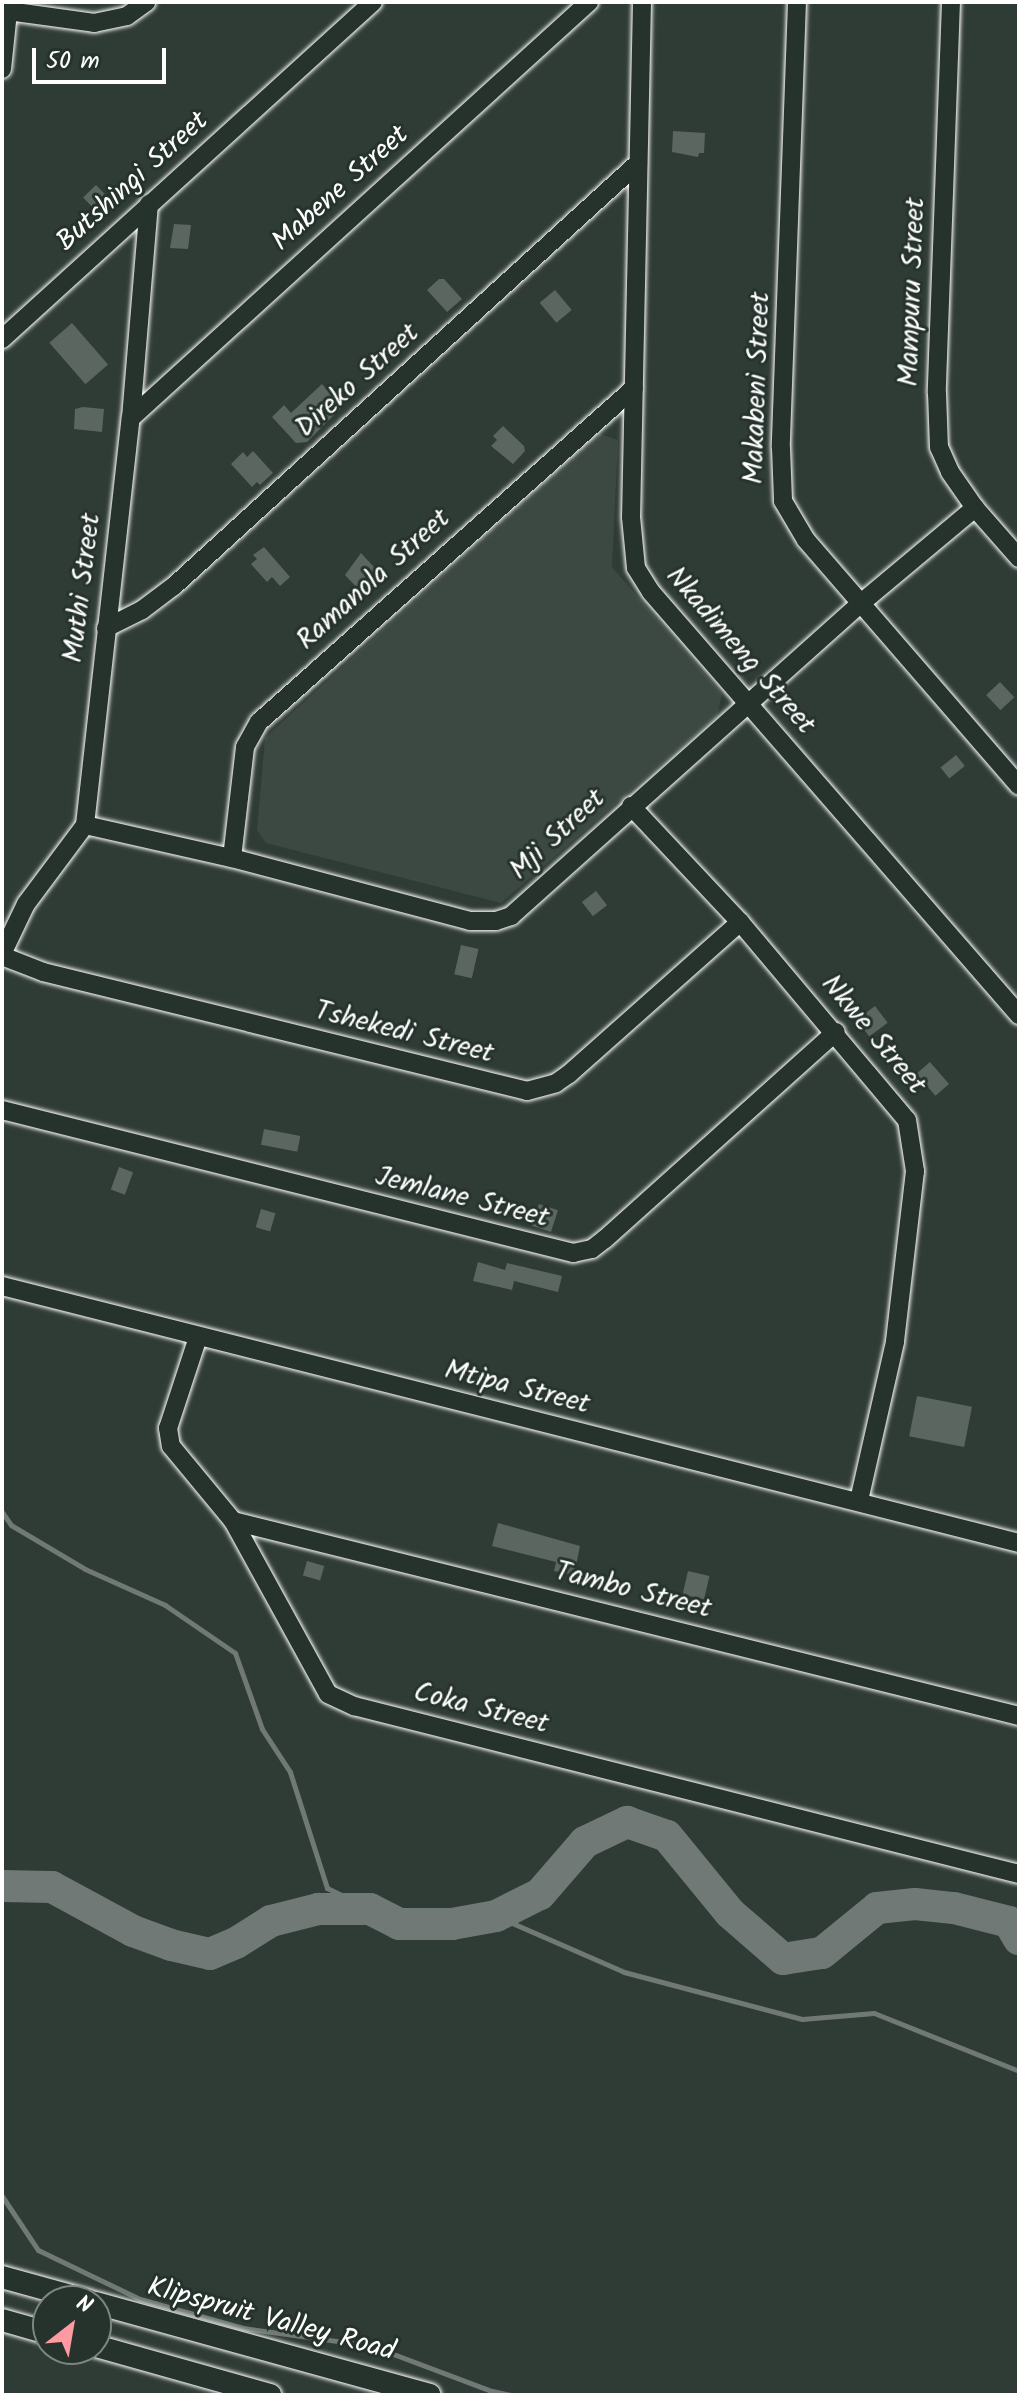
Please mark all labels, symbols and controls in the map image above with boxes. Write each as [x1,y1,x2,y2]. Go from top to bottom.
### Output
scale bar [36,32,170,82]
text: 50 m [46,42,100,81]
street label: Butshingi Street [50,105,216,259]
street label: Mabene Street [266,119,416,259]
street label: Mampuru Street [893,197,933,387]
street label: Makabeni Street [738,291,778,485]
street label: Direko Street [289,317,427,445]
street label: Ramanola Street [290,502,458,658]
street label: Muthi Street [57,511,109,665]
street label: Nkadimeng Street [658,560,822,742]
street label: Mji Street [503,782,613,888]
street label: Nkwe Street [813,968,933,1102]
street label: Tshekedi Street [311,995,497,1071]
street label: Jemlane Street [372,1160,552,1236]
street label: Mtipa Street [441,1354,593,1422]
street label: Tambo Street [551,1555,715,1627]
street label: Coka Street [410,1676,552,1742]
street label: Klipspruit Valley Road [143,2271,399,2369]
north arrow [32,2285,112,2365]
text: N [69,2287,99,2324]

